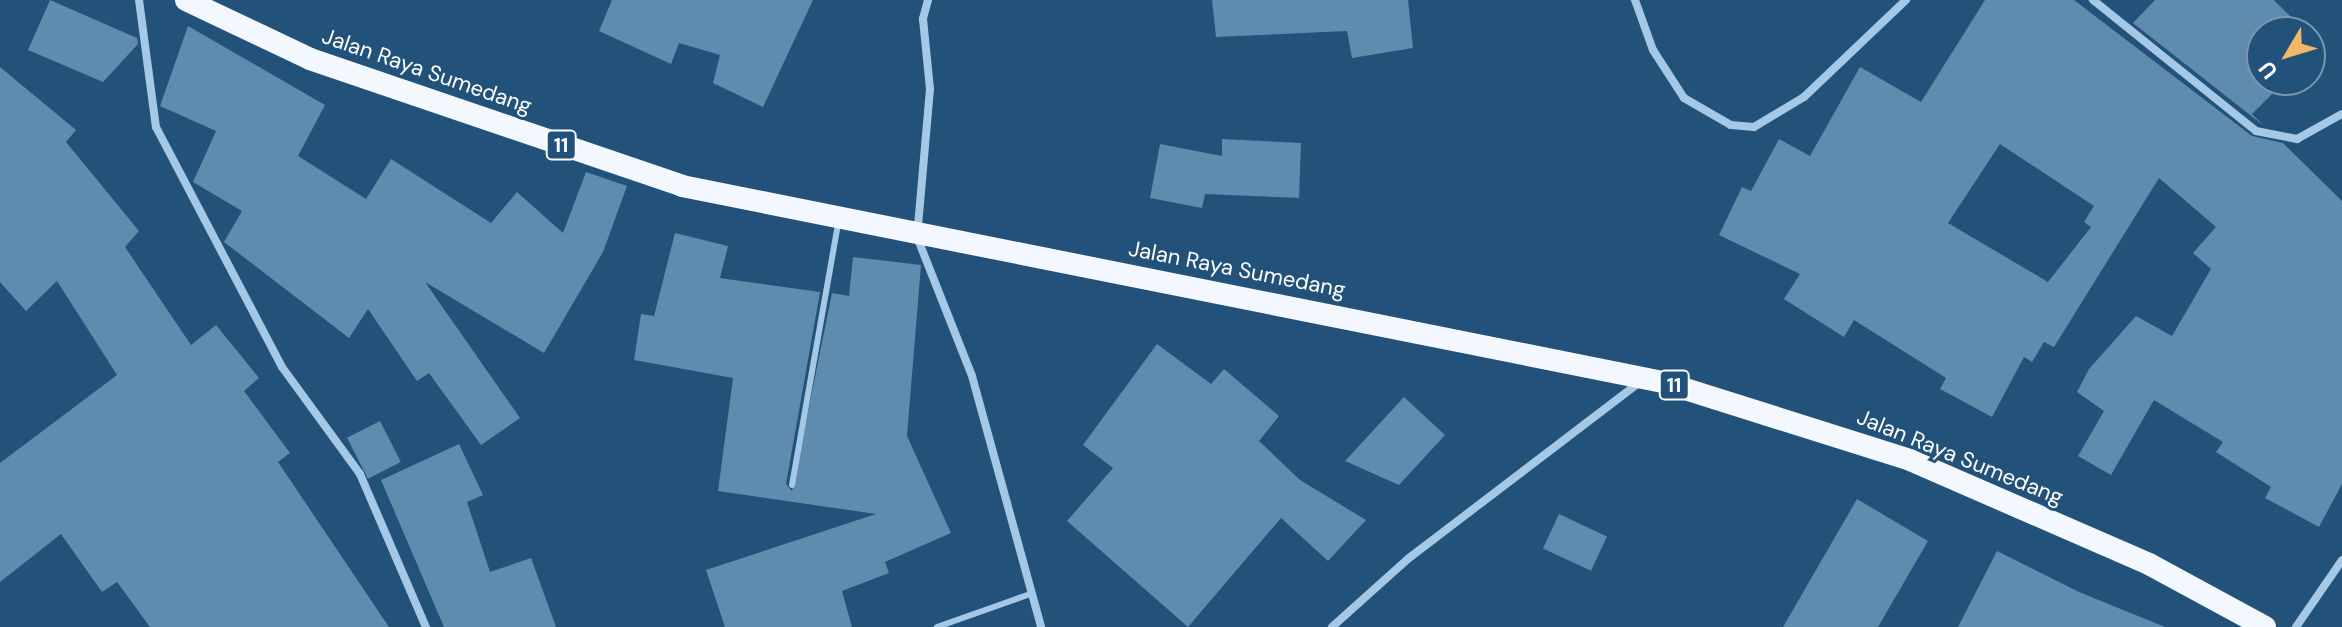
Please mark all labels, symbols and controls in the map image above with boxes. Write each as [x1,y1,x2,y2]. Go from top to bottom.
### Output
north arrow [2246,16,2326,96]
street label: Jalan Raya Sumedang [319,23,535,119]
text: U [2252,55,2284,85]
road number: 11 [545,129,577,161]
street label: Jalan Raya Sumedang [1126,235,1348,303]
road number: 11 [1658,369,1690,401]
street label: Jalan Raya Sumedang [1853,404,2067,510]

